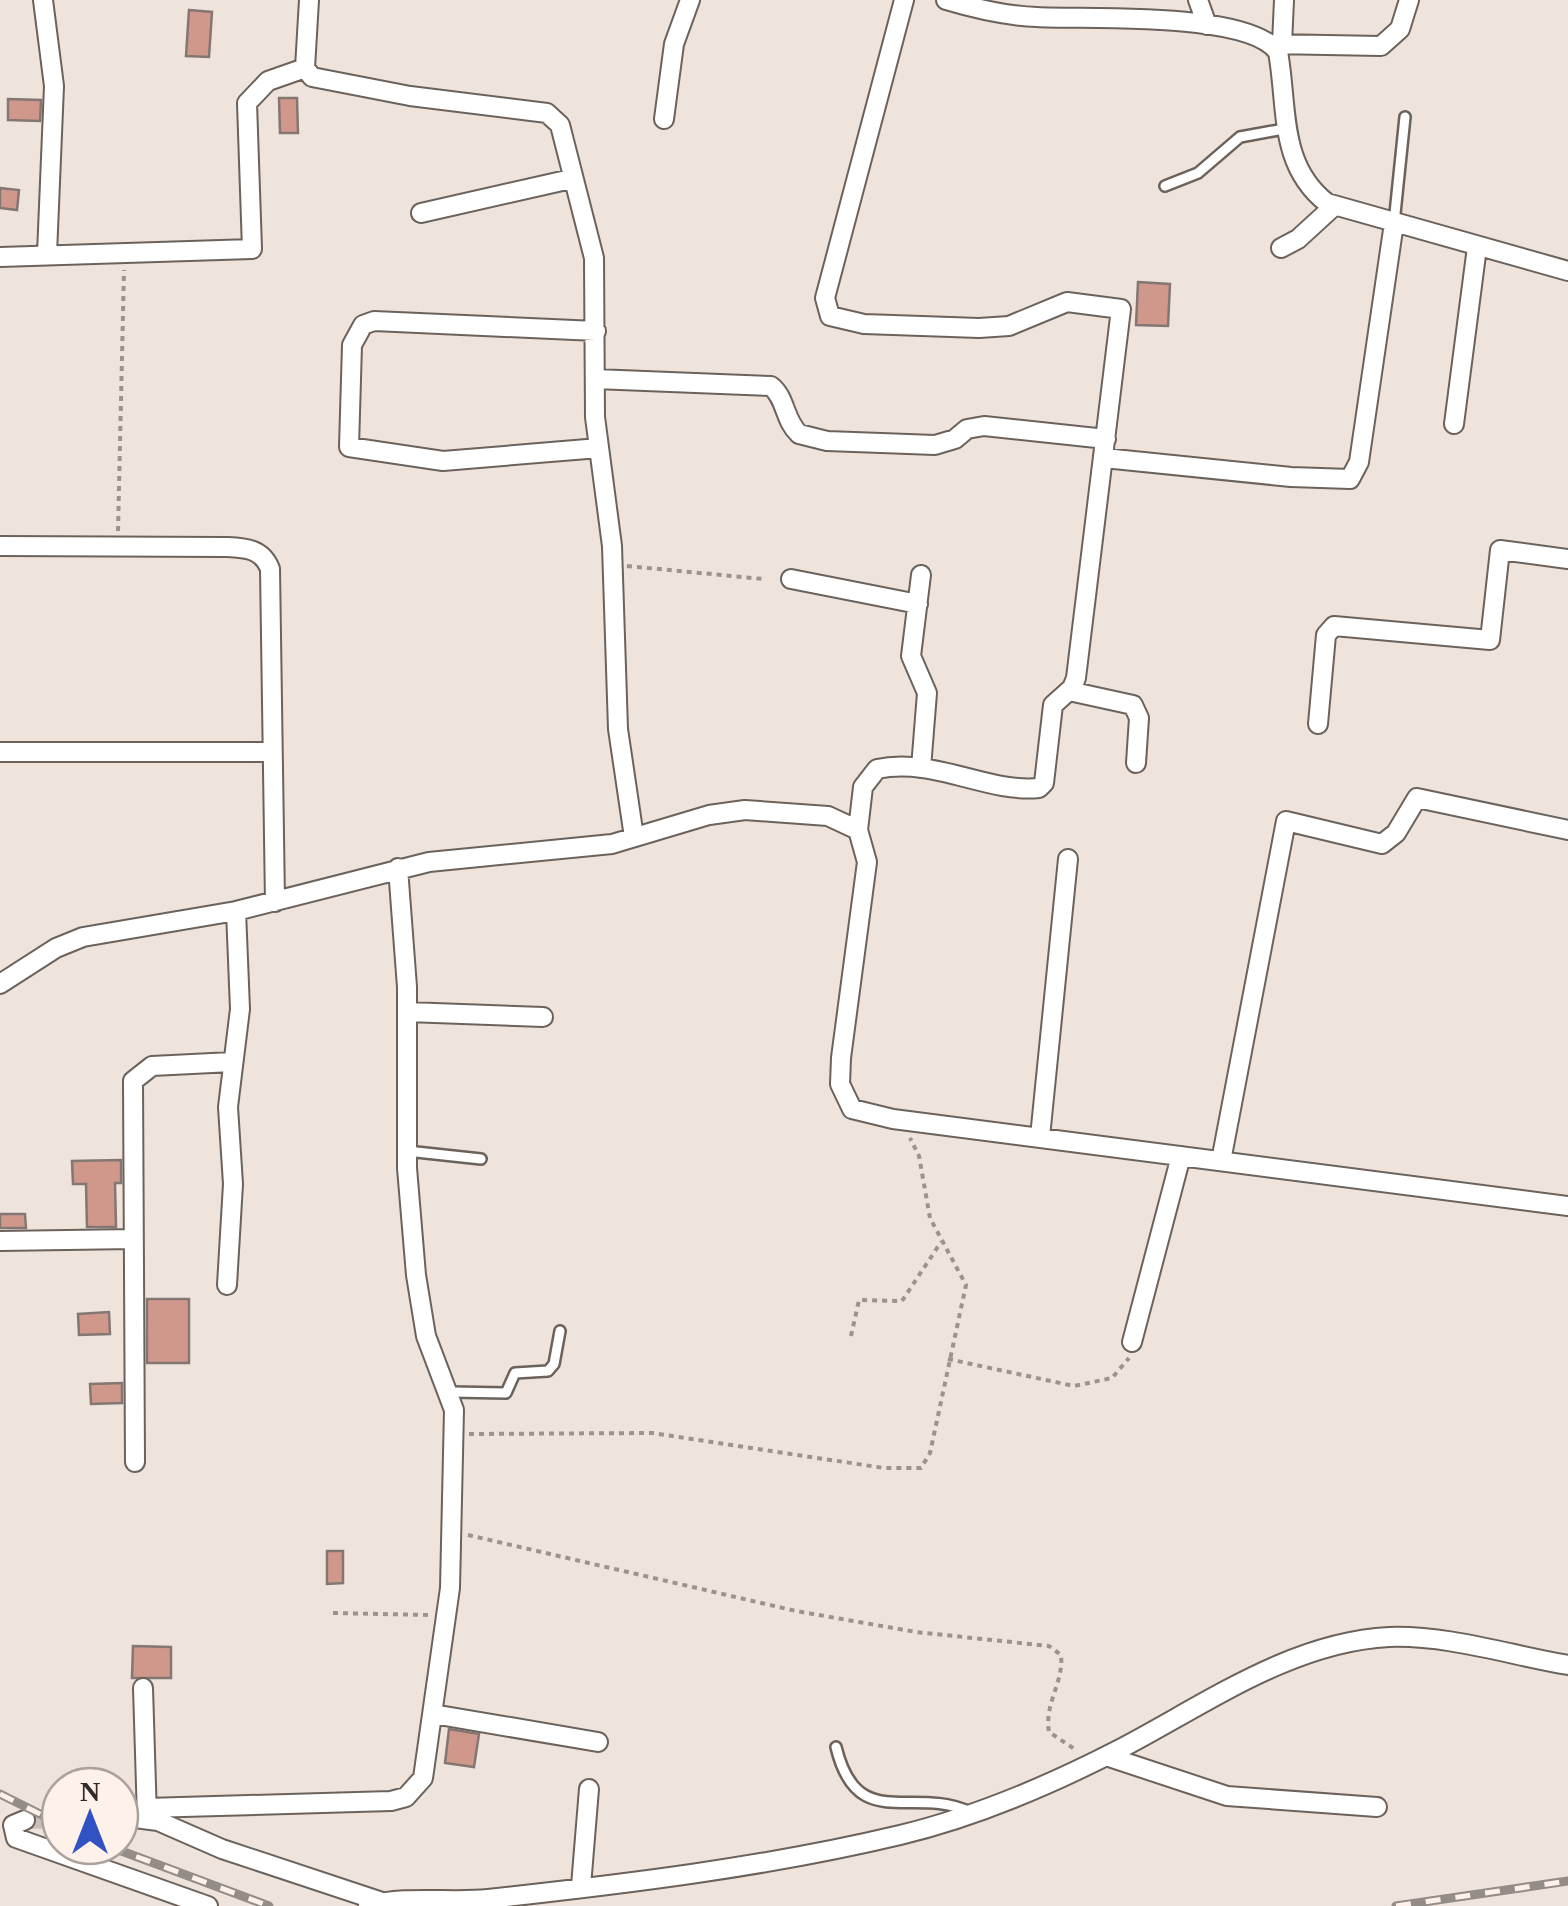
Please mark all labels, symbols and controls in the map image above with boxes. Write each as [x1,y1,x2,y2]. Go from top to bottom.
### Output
north arrow [40,1766,140,1866]
text: N [80,1776,100,1807]

